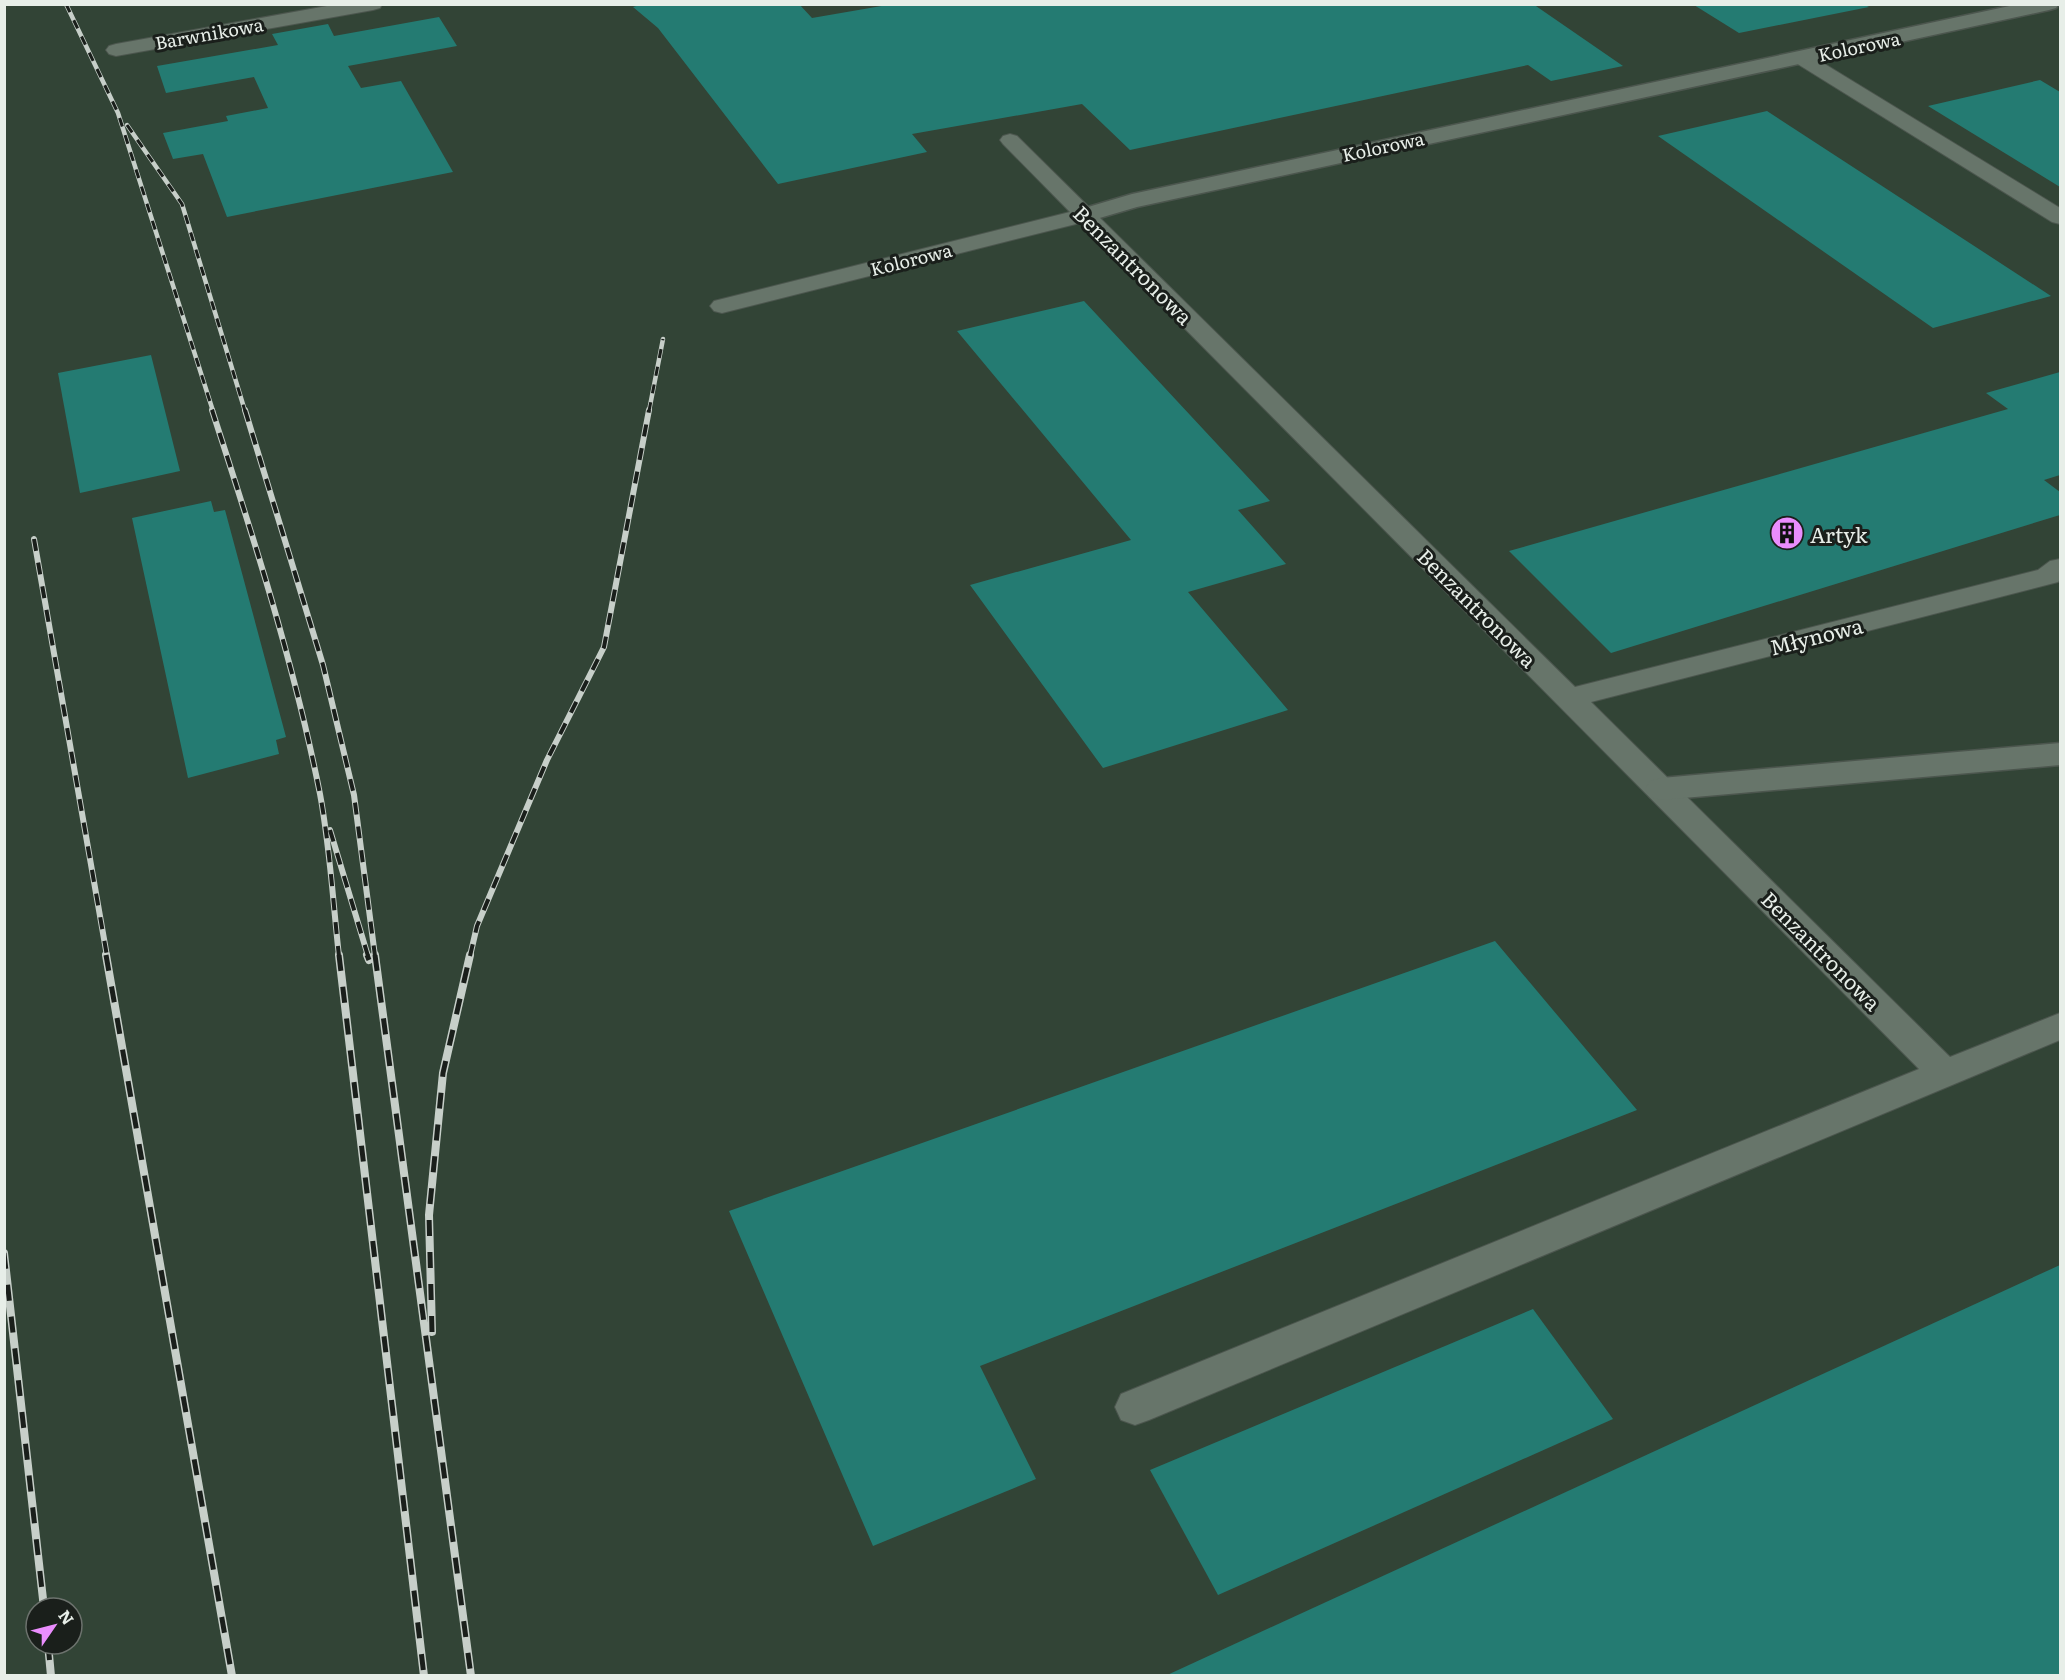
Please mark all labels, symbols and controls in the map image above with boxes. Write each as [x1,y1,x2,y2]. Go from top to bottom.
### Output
street label: Barwnikowa [153,10,266,56]
street label: Kolorowa [1815,24,1903,68]
street label: Kolorowa [1339,124,1427,168]
street label: Benzantronowa [1067,197,1201,331]
street label: Kolorowa [867,236,955,282]
building icon: Artyk [1769,515,1805,551]
place label: Artyk [1810,518,1868,549]
street label: Benzantronowa [1411,540,1545,674]
street label: Młynowa [1766,608,1866,661]
street label: Benzantronowa [1755,883,1889,1017]
north arrow [24,1596,84,1656]
text: N [53,1604,81,1629]

